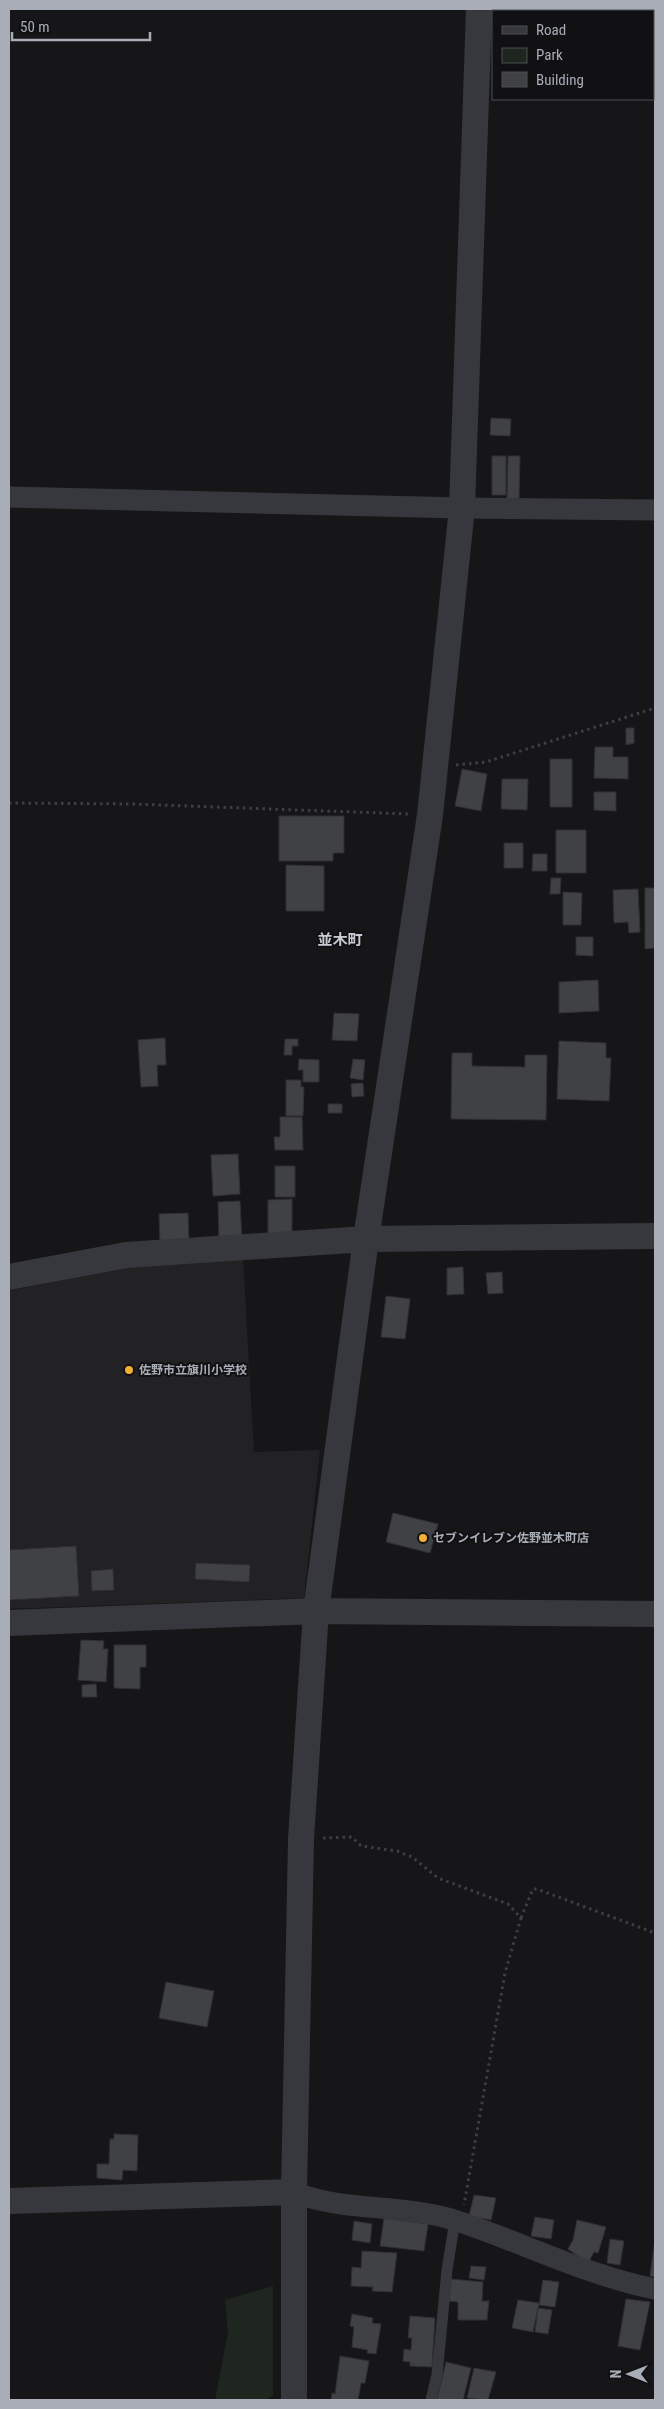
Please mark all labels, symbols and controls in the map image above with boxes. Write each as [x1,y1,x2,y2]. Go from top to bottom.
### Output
scale bar [12,10,150,42]
legend [492,10,654,100]
text: 50 m [20,18,50,36]
text: Road [536,21,566,39]
text: Park [536,46,563,64]
text: Building [536,71,584,89]
district label: 並木町 [317,931,363,949]
place label: 佐野市立旗川小学校 [139,1363,247,1377]
marker: 佐野市立旗川小学校 [123,1364,135,1376]
place label: セブンイレブン佐野並木町店 [433,1531,589,1545]
marker: セブンイレブン佐野並木町店 [417,1532,429,1544]
north arrow [604,2349,654,2399]
text: N [608,2370,624,2378]

